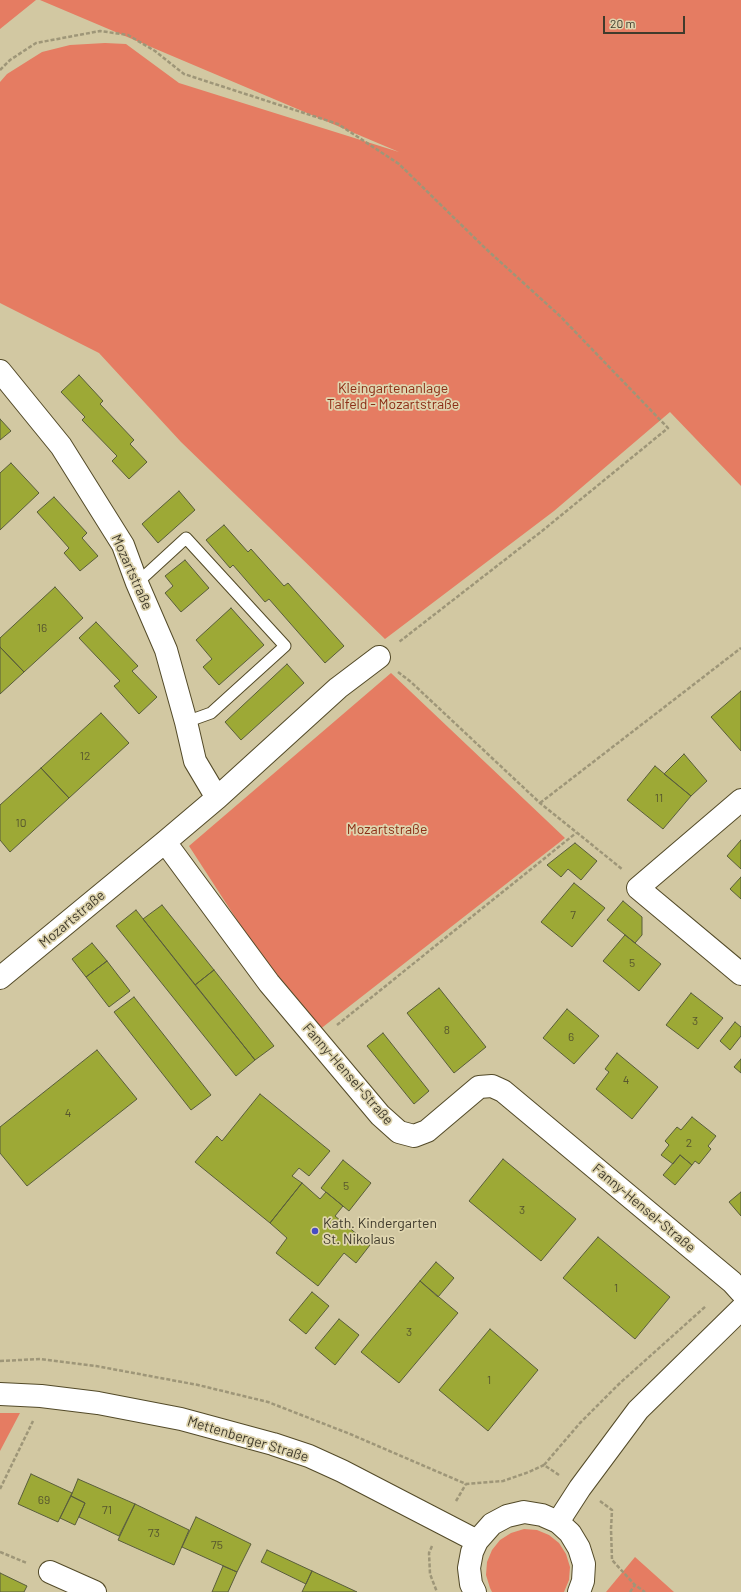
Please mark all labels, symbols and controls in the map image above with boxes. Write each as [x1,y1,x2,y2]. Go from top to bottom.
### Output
scale bar [605,8,687,34]
text: 20 m [610,16,636,30]
park label: Kleingartenanlage Talfeld - Mozartstraße [327,380,459,412]
street label: Mozartstraße [108,532,156,612]
house number: 16 [37,621,47,635]
house number: 12 [80,749,90,763]
house number: 11 [655,791,663,805]
house number: 10 [16,816,26,830]
park label: Mozartstraße [347,821,427,837]
street label: Mozartstraße [36,887,108,951]
house number: 7 [570,908,576,922]
house number: 5 [629,956,635,970]
house number: 3 [692,1014,698,1028]
street label: Fanny-Hensel-Straße [299,1020,397,1128]
house number: 8 [444,1023,450,1037]
house number: 6 [568,1030,574,1044]
house number: 4 [623,1073,629,1087]
house number: 4 [65,1106,71,1120]
house number: 2 [686,1136,692,1150]
street label: Fanny-Hensel-Straße [589,1160,699,1256]
house number: 5 [343,1179,349,1193]
house number: 3 [519,1203,525,1217]
place label: Kath. Kindergarten St. Nikolaus [323,1215,437,1248]
marker: Kath. Kindergarten St. Nikolaus [310,1226,320,1236]
house number: 1 [614,1281,618,1295]
house number: 3 [406,1325,412,1339]
house number: 1 [487,1373,491,1387]
street label: Mettenberger Straße [185,1413,311,1465]
house number: 69 [38,1493,50,1507]
house number: 71 [102,1503,112,1517]
house number: 73 [148,1526,160,1540]
house number: 75 [211,1538,223,1552]

